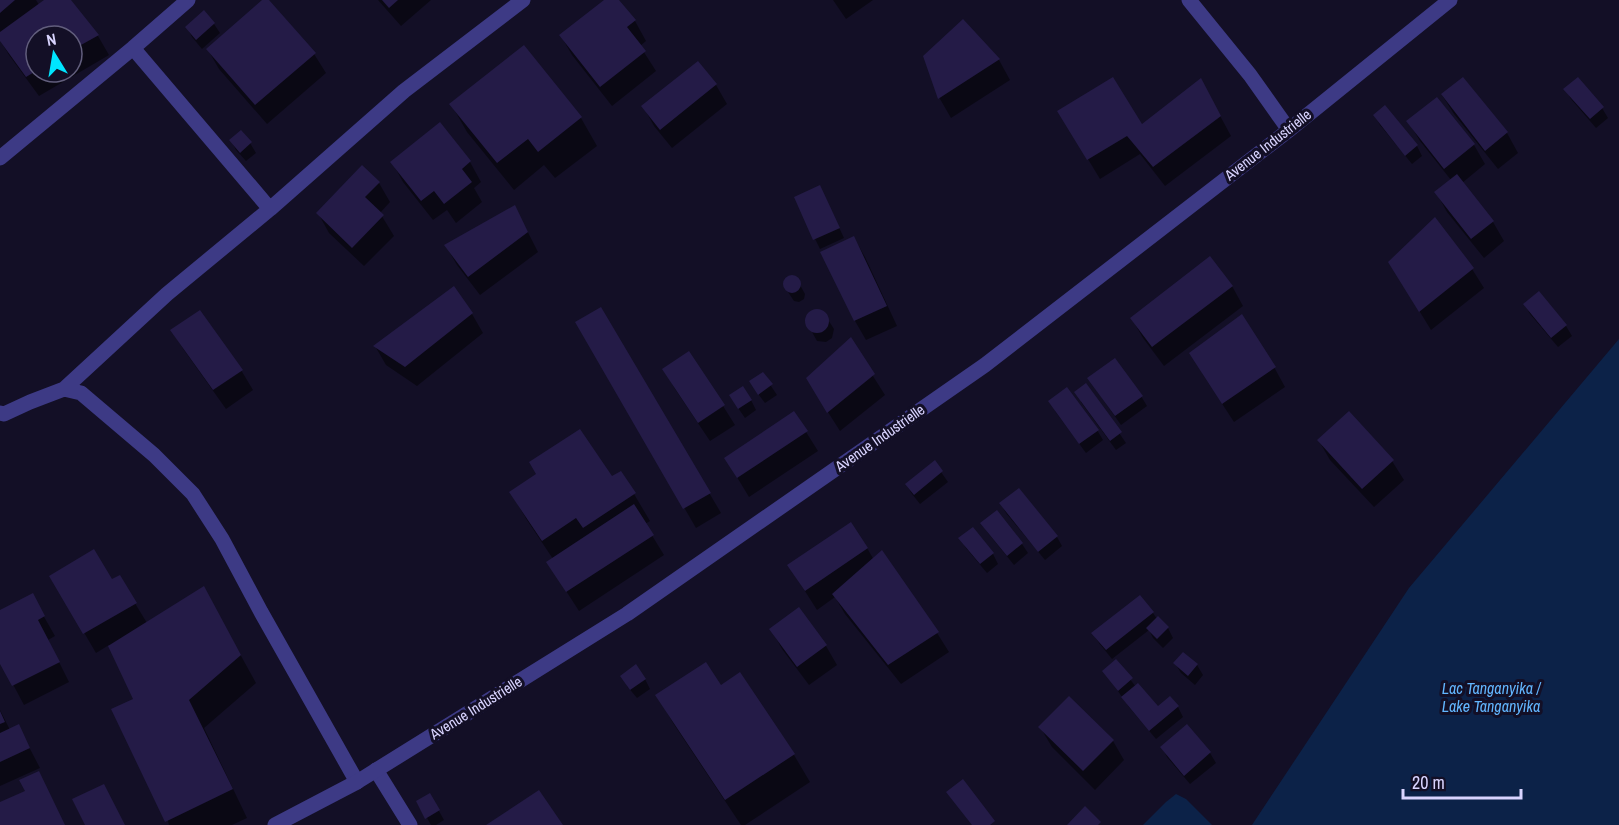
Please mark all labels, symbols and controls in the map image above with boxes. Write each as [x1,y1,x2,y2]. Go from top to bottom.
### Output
north arrow [24,24,84,84]
text: N [44,28,58,51]
street label: Avenue Industrielle [1219,104,1316,186]
street label: Avenue Industrielle [830,399,929,477]
street label: Avenue Industrielle [425,671,526,745]
water label: Lac Tanganyika / Lake Tanganyika [1442,677,1542,717]
scale bar [1403,762,1522,800]
text: 20 m [1412,770,1445,795]

